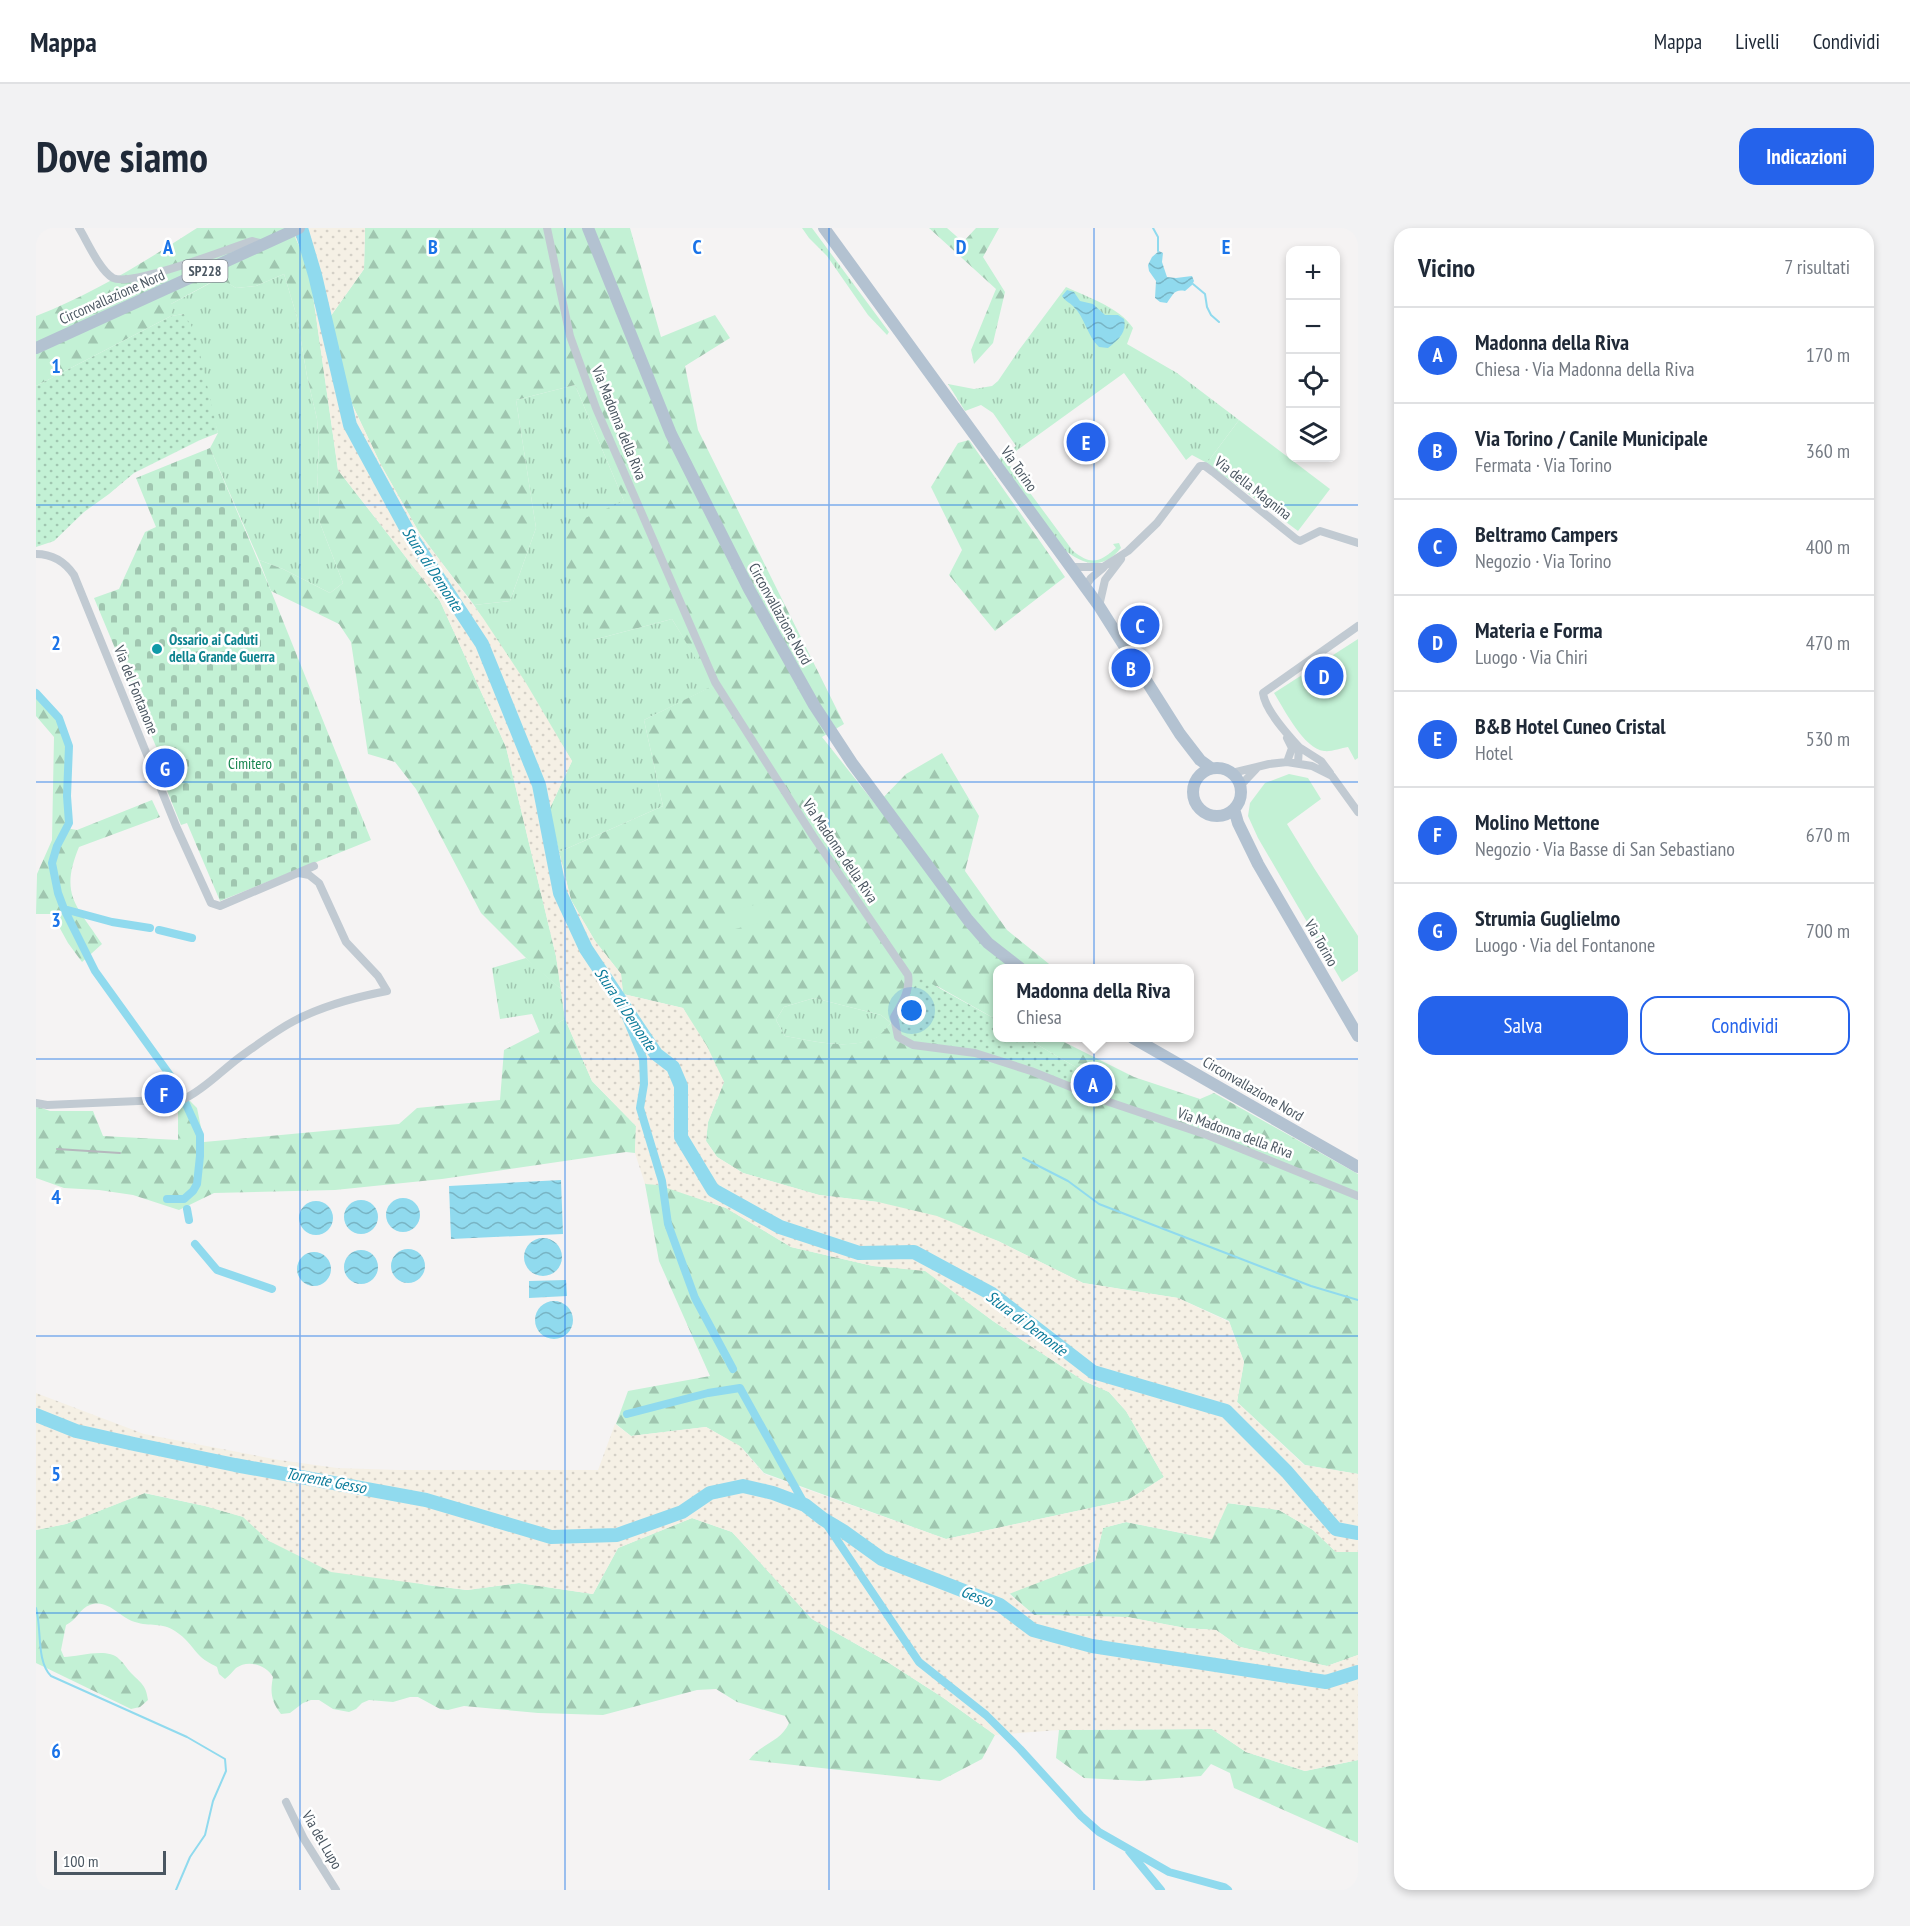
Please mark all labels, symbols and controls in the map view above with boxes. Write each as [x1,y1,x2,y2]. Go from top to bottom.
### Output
text: Mappa [30,23,97,60]
text: Mappa [1654,28,1702,55]
text: Livelli [1735,28,1780,55]
text: Condividi [1813,28,1880,55]
button: Indicazioni [1739,128,1874,185]
text: Dove siamo [36,129,208,184]
text: A [162,234,174,260]
text: B [428,234,438,260]
text: C [692,234,702,260]
text: D [956,234,967,260]
text: E [1222,234,1230,260]
map controls [1286,246,1340,462]
button: + [1286,246,1340,300]
text: Vicino [1418,251,1475,284]
text: 7 risultati [1784,254,1850,280]
road number: SP228 [182,260,228,282]
street label: Circonvallazione Nord [56,265,167,328]
button: − [1286,300,1340,354]
text: Madonna della Riva [1475,328,1629,356]
text: A [1432,342,1443,368]
text: 170 m [1806,342,1850,368]
text: 1 [51,353,61,379]
button: locate [1286,354,1340,408]
text: Chiesa · Via Madonna della Riva [1475,356,1694,382]
street label: Via Madonna della Riva [588,362,651,483]
button: layers [1286,408,1340,462]
pin: E [1066,420,1106,464]
text: Via Torino / Canile Municipale [1475,424,1708,452]
text: B [1433,438,1442,464]
text: 360 m [1806,438,1850,464]
street label: Via Torino [996,442,1042,495]
street label: Via della Magnina [1210,451,1296,524]
text: Fermata · Via Torino [1475,452,1612,478]
text: Beltramo Campers [1475,520,1618,548]
water label: Stura di Demonte [398,523,468,616]
text: C [1433,534,1442,560]
text: 400 m [1806,534,1850,560]
text: Negozio · Via Torino [1475,548,1611,574]
street label: Circonvallazione Nord [745,560,816,668]
pin: C [1120,602,1160,648]
text: Materia e Forma [1475,616,1603,644]
text: 2 [51,630,61,656]
place label: Ossario ai Caduti della Grande Guerra [169,630,275,666]
text: D [1432,630,1443,656]
text: 470 m [1806,630,1850,656]
street label: Via del Fontanone [110,642,163,737]
marker: Ossario ai Caduti della Grande Guerra [150,642,164,656]
text: Luogo · Via Chiri [1475,644,1588,670]
pin: B [1112,646,1150,690]
pin: D [1304,654,1344,698]
text: B&B Hotel Cuneo Cristal [1475,712,1666,740]
text: E [1433,726,1442,752]
text: 530 m [1806,726,1850,752]
text: Hotel [1475,740,1513,766]
pin: G [146,746,184,790]
park label: Cimitero [228,754,272,773]
street label: Via Madonna della Riva [798,794,882,906]
text: Molino Mettone [1475,808,1600,836]
text: F [1433,822,1442,848]
text: 670 m [1806,822,1850,848]
text: Negozio · Via Basse di San Sebastiano [1475,836,1735,862]
text: Strumia Guglielmo [1475,904,1620,932]
text: 3 [51,907,61,933]
street label: Via Torino [1300,915,1342,970]
text: G [1432,918,1443,944]
text: 700 m [1806,918,1850,944]
text: Luogo · Via del Fontanone [1475,932,1655,958]
water label: Stura di Demonte [591,963,662,1056]
popup [993,964,1194,1042]
text: Madonna della Riva [1016,976,1171,1004]
your location [897,996,926,1025]
button: Salva [1418,996,1628,1055]
button: Condividi [1640,996,1850,1055]
text: Chiesa [1016,1004,1062,1030]
street label: Circonvallazione Nord [1199,1052,1307,1125]
pin: A [1074,1062,1112,1106]
pin: F [144,1072,184,1116]
street label: Via Madonna della Riva [1174,1102,1295,1162]
text: 4 [51,1184,61,1210]
water label: Stura di Demonte [982,1286,1073,1361]
text: 5 [51,1461,61,1487]
water label: Torrente Gesso [284,1462,369,1498]
water label: Gesso [958,1581,997,1612]
text: 6 [51,1738,61,1764]
street label: Via del Lupo [298,1806,347,1872]
scale bar [54,1848,166,1876]
text: 100 m [63,1851,98,1871]

